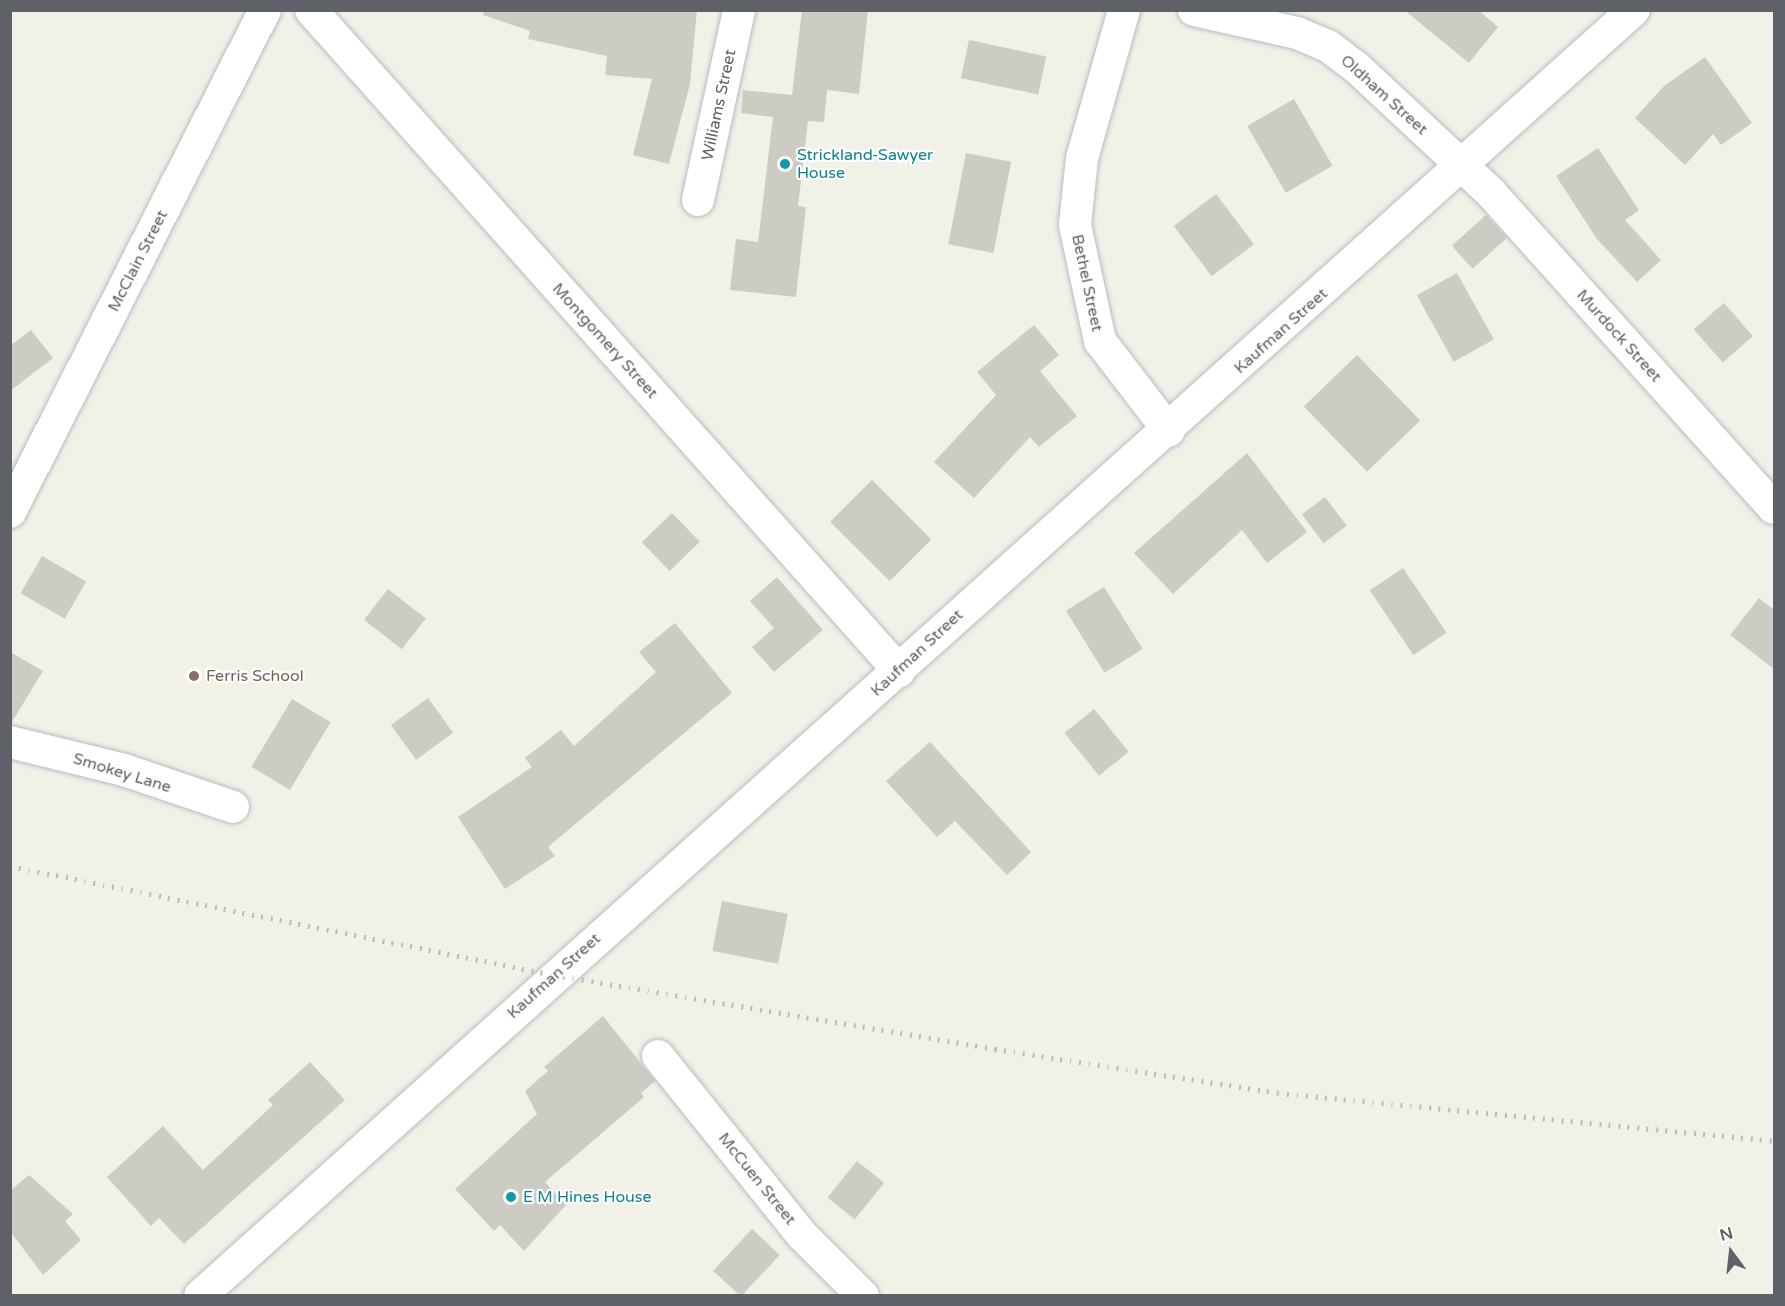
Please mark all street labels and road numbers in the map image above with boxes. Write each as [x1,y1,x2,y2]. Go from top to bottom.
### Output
street label: Williams Street [698,48,740,162]
street label: Oldham Street [1337,51,1431,139]
street label: McClain Street [104,207,172,315]
street label: Bethel Street [1067,233,1107,333]
street label: Montgomery Street [548,279,662,403]
street label: Kaufman Street [1230,284,1332,378]
street label: Murdock Street [1572,286,1666,386]
street label: Kaufman Street [867,605,967,701]
street label: Smokey Lane [71,749,173,797]
street label: Kaufman Street [503,929,605,1023]
street label: McCuen Street [714,1129,800,1229]

